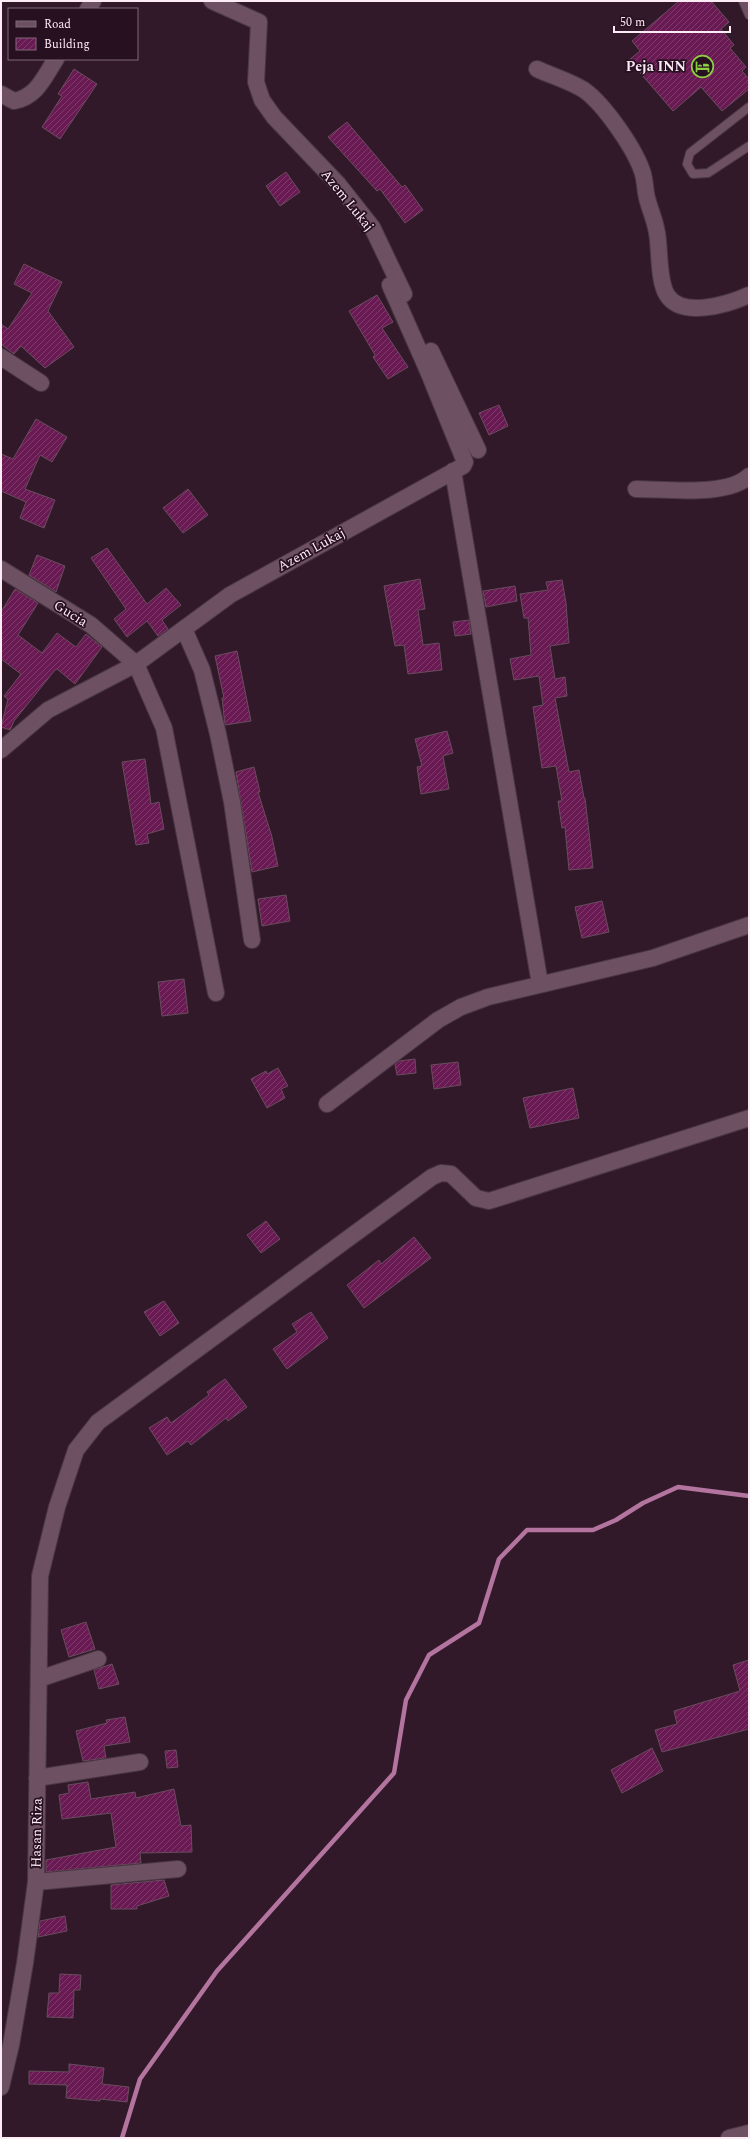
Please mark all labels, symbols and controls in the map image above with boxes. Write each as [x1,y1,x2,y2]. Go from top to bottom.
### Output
legend [8,8,138,60]
scale bar [614,8,730,34]
text: 50 m [620,13,645,32]
text: Road [44,15,71,34]
text: Building [44,35,90,54]
hotel icon: Peja INN [689,53,715,79]
place label: Peja INN [626,56,686,77]
street label: Azem Lukaj [316,165,379,236]
street label: Azem Lukaj [273,522,349,577]
street label: Gucia [50,595,92,632]
street label: Hasan Riza [25,1798,48,1868]

